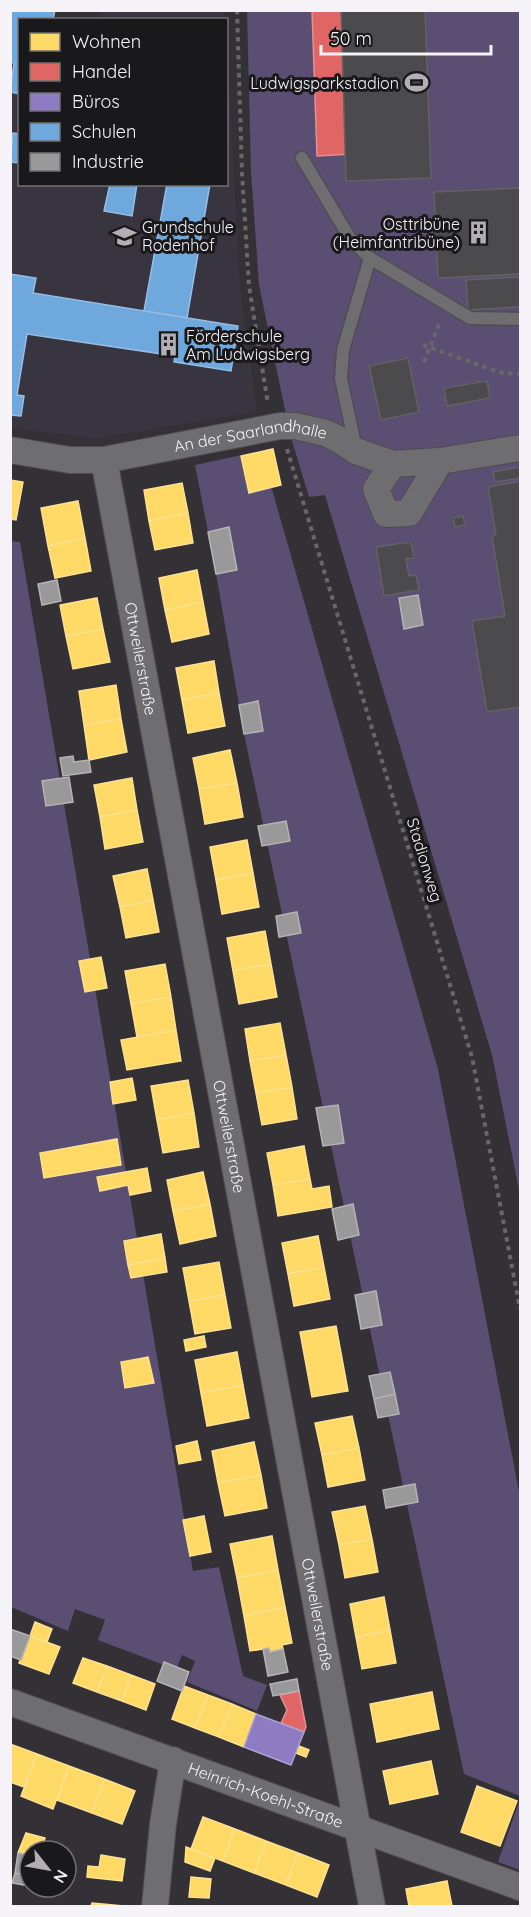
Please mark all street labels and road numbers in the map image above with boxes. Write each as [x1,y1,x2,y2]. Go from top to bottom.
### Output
street label: An der Saarlandhalle [172,416,329,456]
street label: Ottweilerstraße [121,601,161,717]
street label: Stadionweg [403,815,447,905]
street label: Ottweilerstraße [209,1078,250,1195]
street label: Ottweilerstraße [298,1556,338,1672]
street label: Heinrich-Koehl-Straße [185,1757,346,1832]

